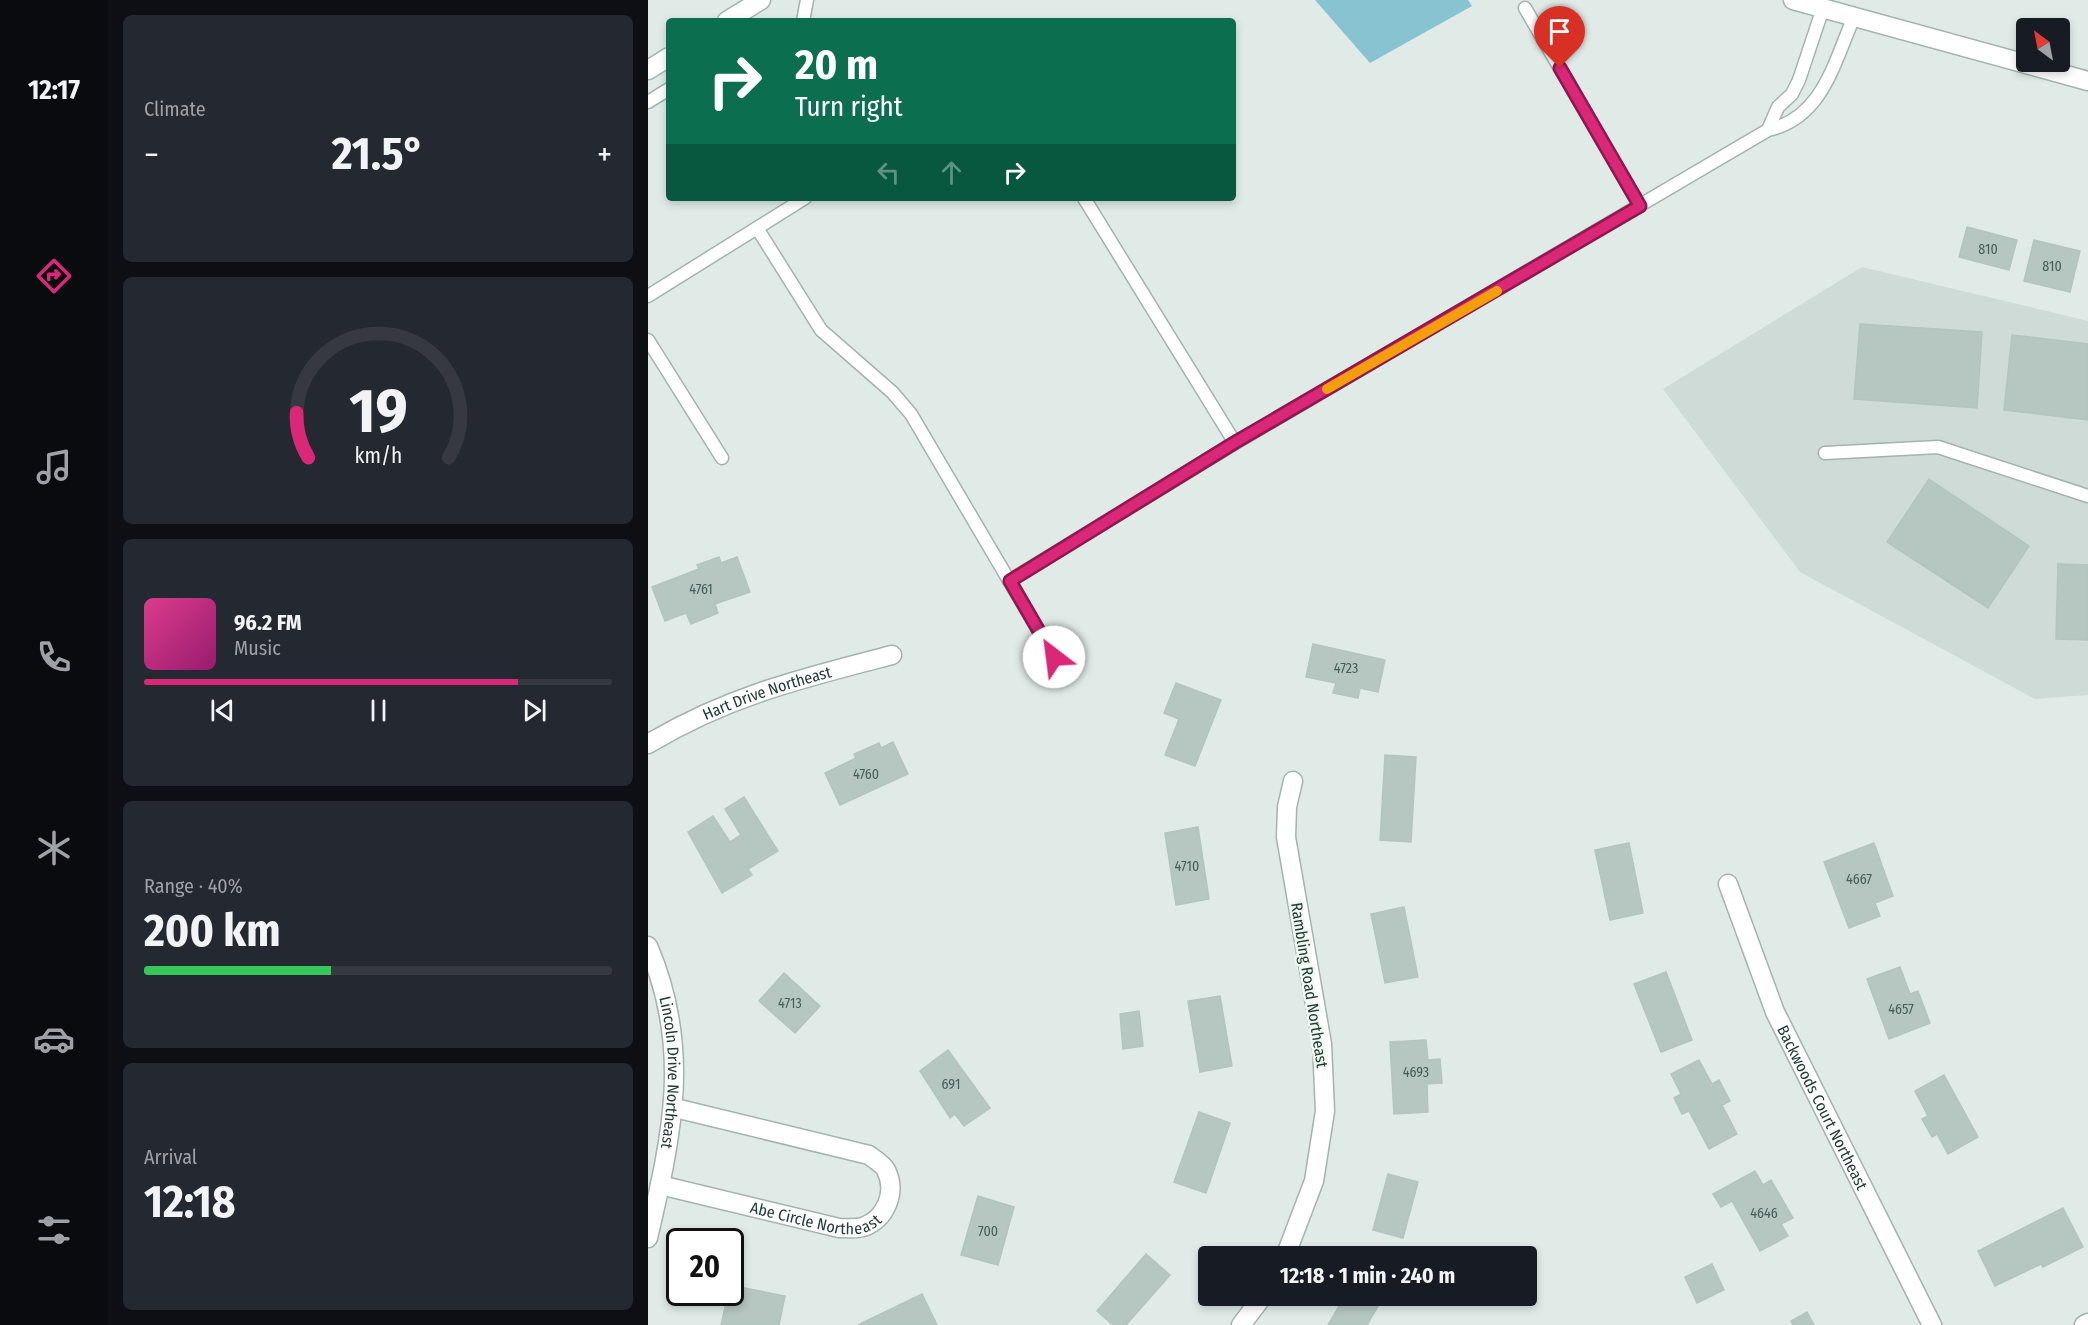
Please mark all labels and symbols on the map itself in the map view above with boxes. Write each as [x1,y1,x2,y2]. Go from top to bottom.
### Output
pin [1534,6,1585,68]
north arrow [2016,18,2070,72]
house number: 810 [1978,241,1998,258]
house number: 810 [2042,258,2062,275]
house number: 4761 [689,581,713,598]
position arrow [1022,625,1086,689]
house number: 4723 [1334,660,1358,677]
street label: Hart Drive Northeast [700,662,834,724]
house number: 4760 [853,766,879,783]
house number: 4710 [1175,858,1199,875]
house number: 4667 [1846,871,1872,888]
street label: Rambling Road Northeast [1287,901,1332,1070]
street label: Lincoln Drive Northeast [655,994,683,1151]
house number: 4713 [778,995,802,1012]
house number: 4657 [1888,1001,1914,1018]
street label: Backwoods Court Northeast [1773,1022,1872,1194]
house number: 4693 [1403,1064,1429,1081]
house number: 691 [942,1076,960,1093]
street label: Abe Circle Northeast [748,1198,886,1238]
house number: 4646 [1750,1205,1778,1222]
house number: 700 [978,1223,998,1240]
speed limit sign: 20 [666,1228,744,1306]

